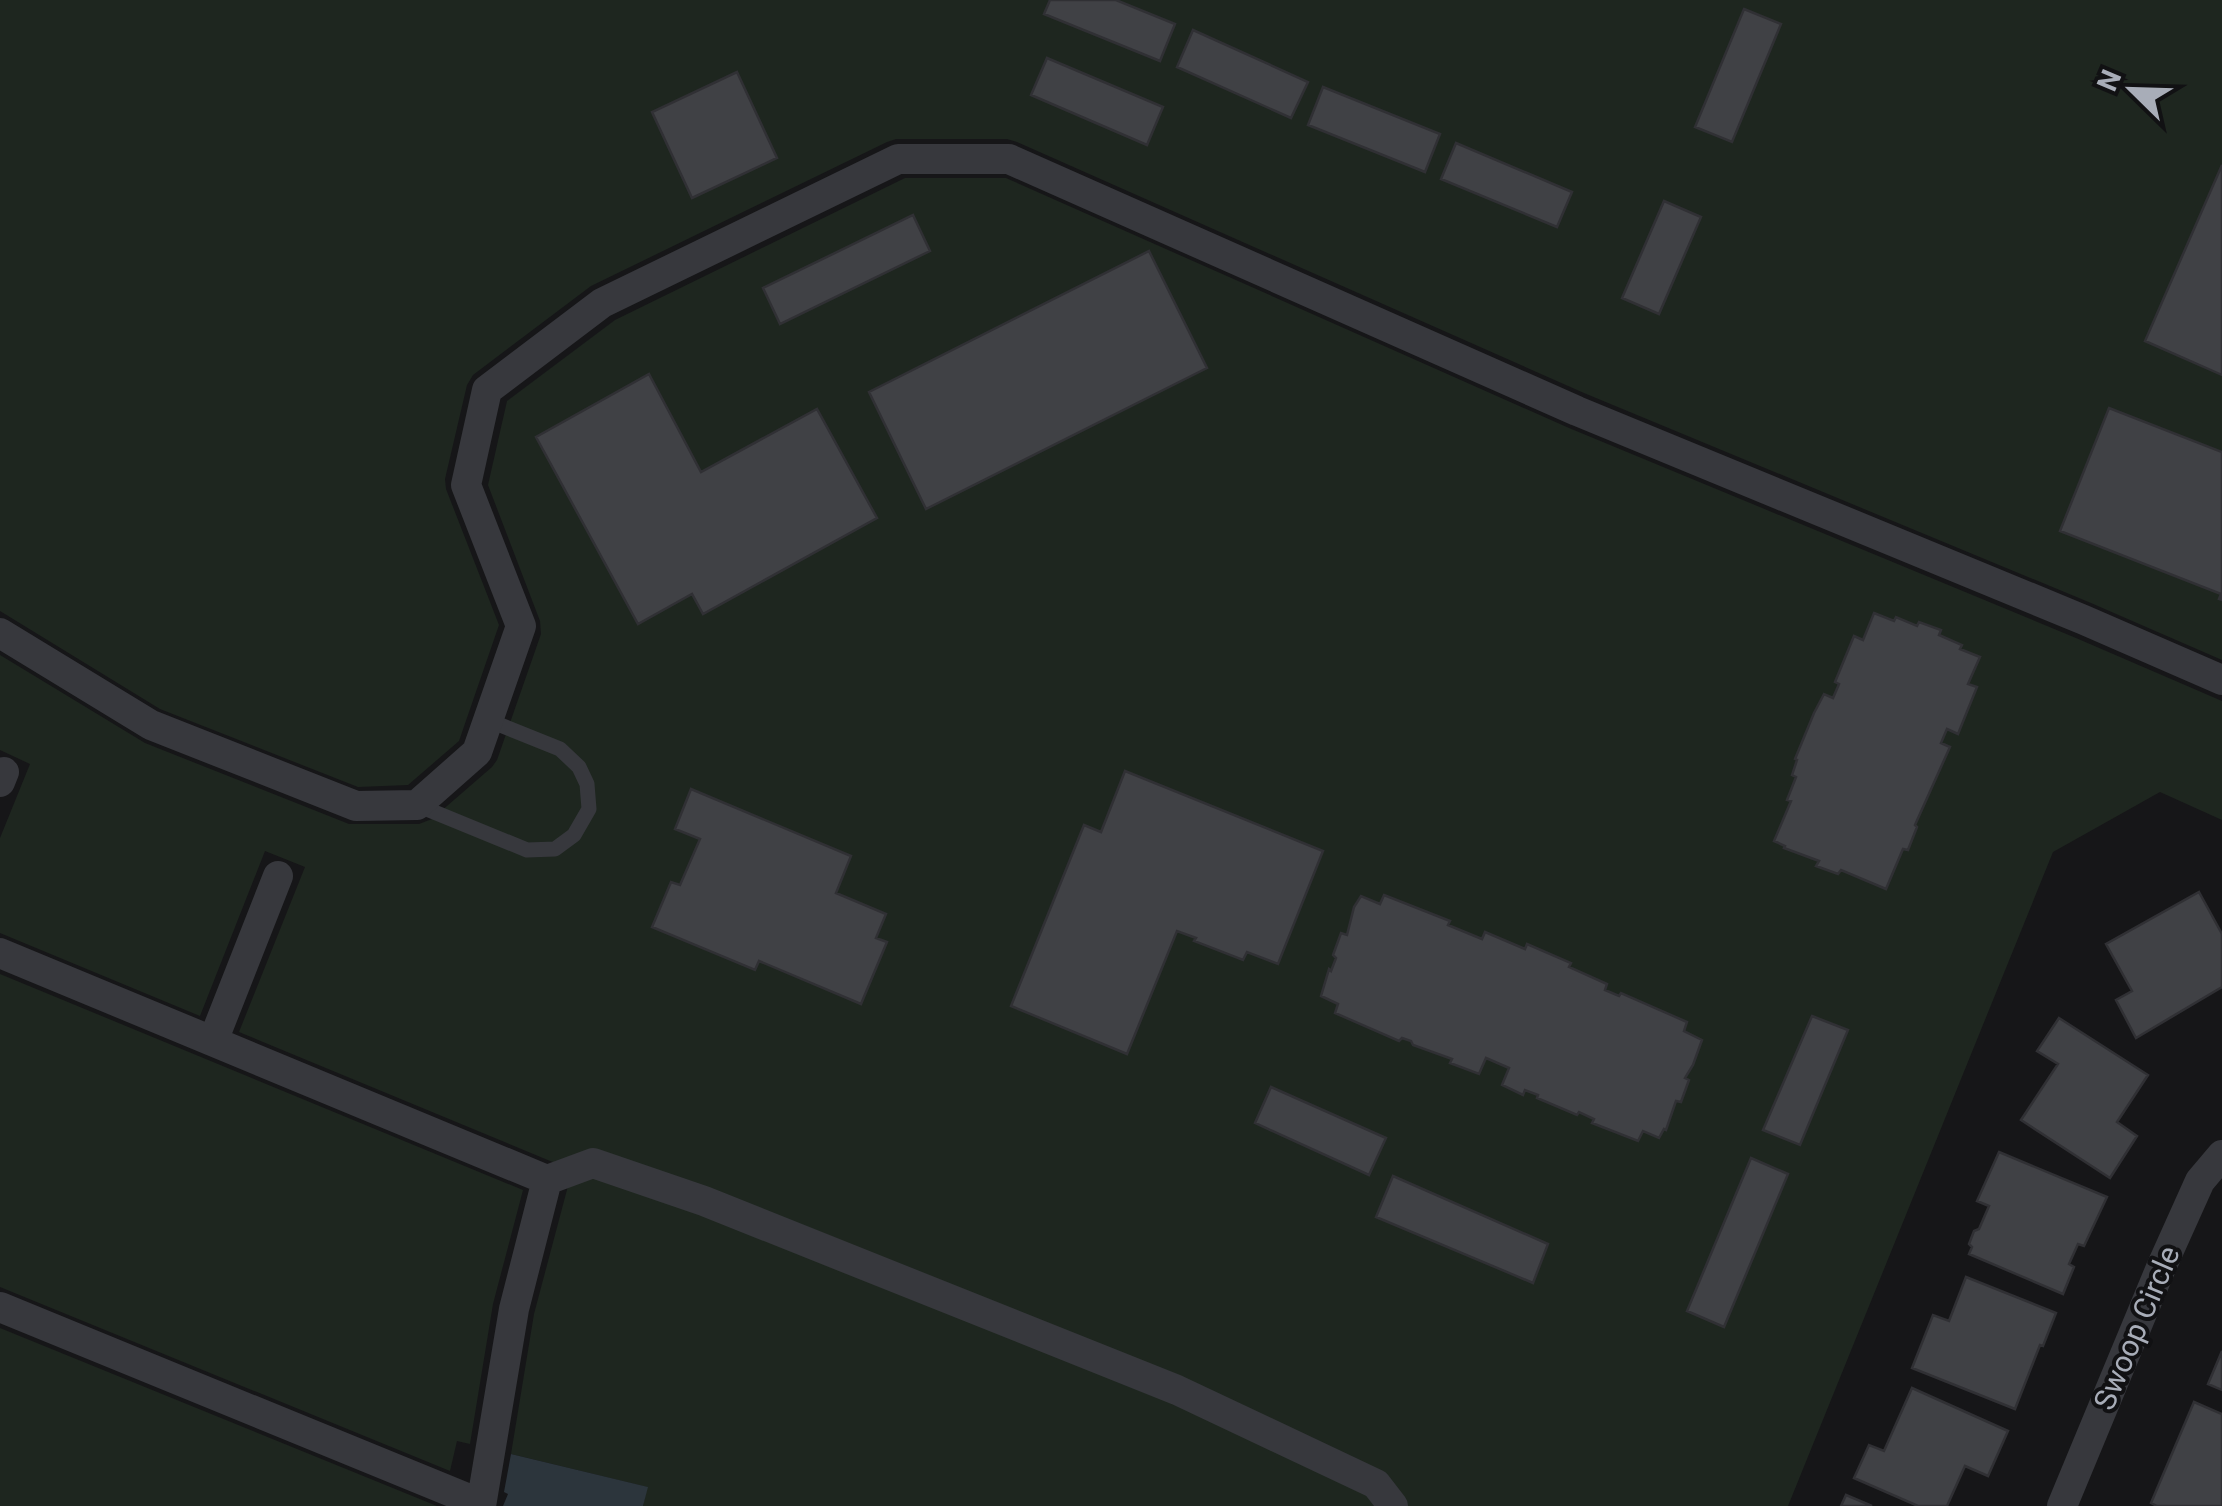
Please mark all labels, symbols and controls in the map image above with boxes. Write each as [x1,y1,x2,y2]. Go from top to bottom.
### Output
north arrow [2082,40,2182,140]
text: N [2090,65,2128,96]
street label: Swoop Circle [2086,1241,2187,1415]

